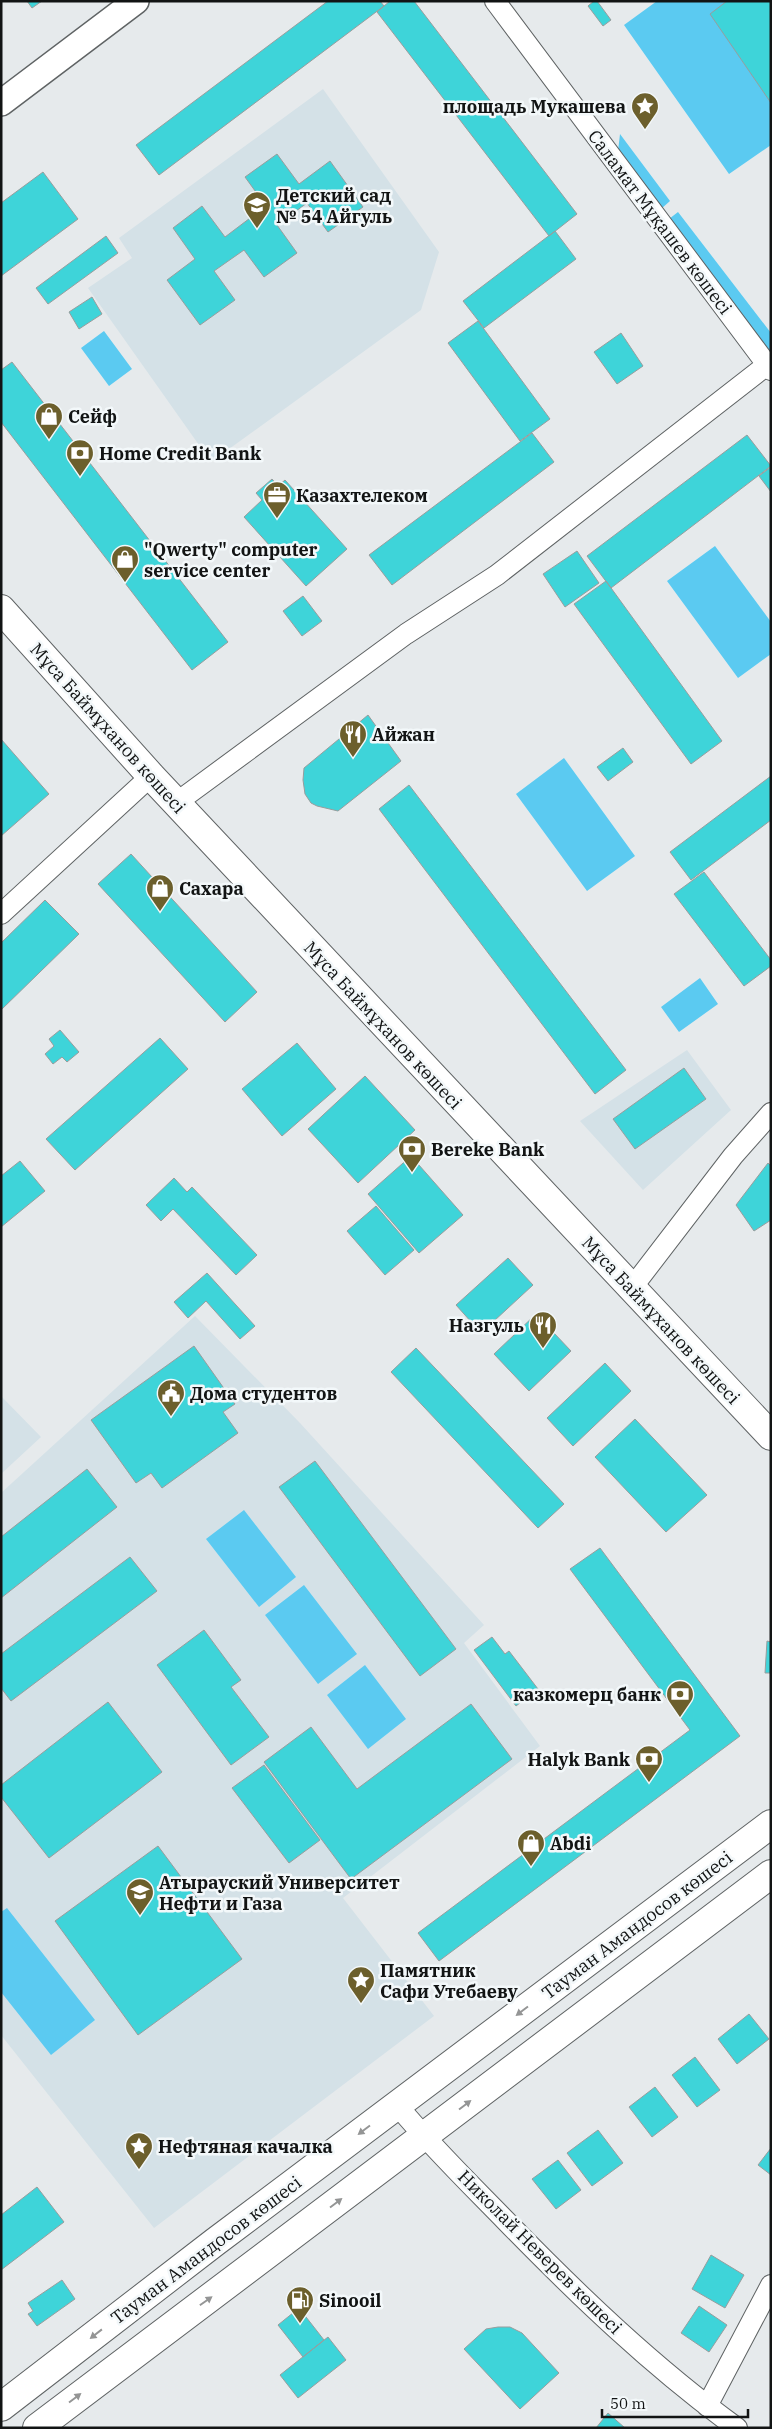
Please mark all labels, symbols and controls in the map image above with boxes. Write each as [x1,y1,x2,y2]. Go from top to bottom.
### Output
place icon: площадь Мукашева [630,91,660,130]
place label: площадь Мукашева [443,95,626,118]
street label: Саламат Мұқашев көшесі [583,125,737,319]
place label: Детский сад № 54 Айгуль [276,184,392,228]
school or university icon: Детский сад № 54 Айгуль [242,190,272,229]
shop icon: Сейф [34,401,64,440]
place label: Сейф [68,405,117,428]
bank icon: Home Credit Bank [65,438,95,477]
place label: Home Credit Bank [99,442,262,465]
office icon: Казахтелеком [262,480,292,519]
place label: Казахтелеком [296,484,428,507]
place label: "Qwerty" computer service center [144,538,318,582]
shop icon: "Qwerty" computer service center [110,544,140,583]
street label: Мұса Баймұханов көшесі [25,638,191,818]
restaurant icon: Айжан [338,719,368,758]
place label: Айжан [372,723,435,746]
shop icon: Сахара [145,873,175,912]
place label: Сахара [179,877,244,900]
street label: Мұса Баймұханов көшесі [299,936,467,1114]
bank icon: Bereke Bank [397,1134,427,1173]
place label: Bereke Bank [431,1138,545,1161]
street label: Мұса Баймұханов көшесі [577,1231,745,1409]
restaurant icon: Назгуль [528,1310,558,1349]
place label: Назгуль [449,1314,524,1337]
public building icon: Дома студентов [156,1378,186,1417]
place label: Дома студентов [190,1382,337,1405]
bank icon: казкомерц банк [665,1679,695,1718]
place label: казкомерц банк [513,1683,661,1706]
bank icon: Halyk Bank [634,1744,664,1783]
place label: Halyk Bank [528,1748,631,1771]
shop icon: Abdi [516,1828,546,1867]
place label: Abdi [550,1832,591,1855]
street label: Тауман Амандосов көшесі [537,1846,737,2004]
place label: Атырауский Университет Нефти и Газа [159,1871,400,1915]
school or university icon: Атырауский Университет Нефти и Газа [125,1877,155,1916]
place label: Памятник Сафи Утебаеву [380,1959,519,2003]
place icon: Памятник Сафи Утебаеву [346,1965,376,2004]
one-way arrow [516,2006,529,2017]
one-way arrow [458,2100,471,2111]
one-way arrow [357,2125,371,2135]
place icon: Нефтяная качалка [124,2131,154,2170]
place label: Нефтяная качалка [158,2135,333,2158]
street label: Николай Неверев көшесі [453,2165,627,2339]
street label: Тауман Амандосов көшесі [106,2171,306,2329]
one-way arrow [329,2198,342,2209]
fuel station icon: Sinooil [285,2285,315,2324]
place label: Sinooil [319,2289,381,2312]
one-way arrow [199,2296,212,2306]
one-way arrow [89,2329,103,2339]
scale bar [602,2386,748,2418]
one-way arrow [69,2393,82,2404]
text: 50 m [610,2394,646,2413]

